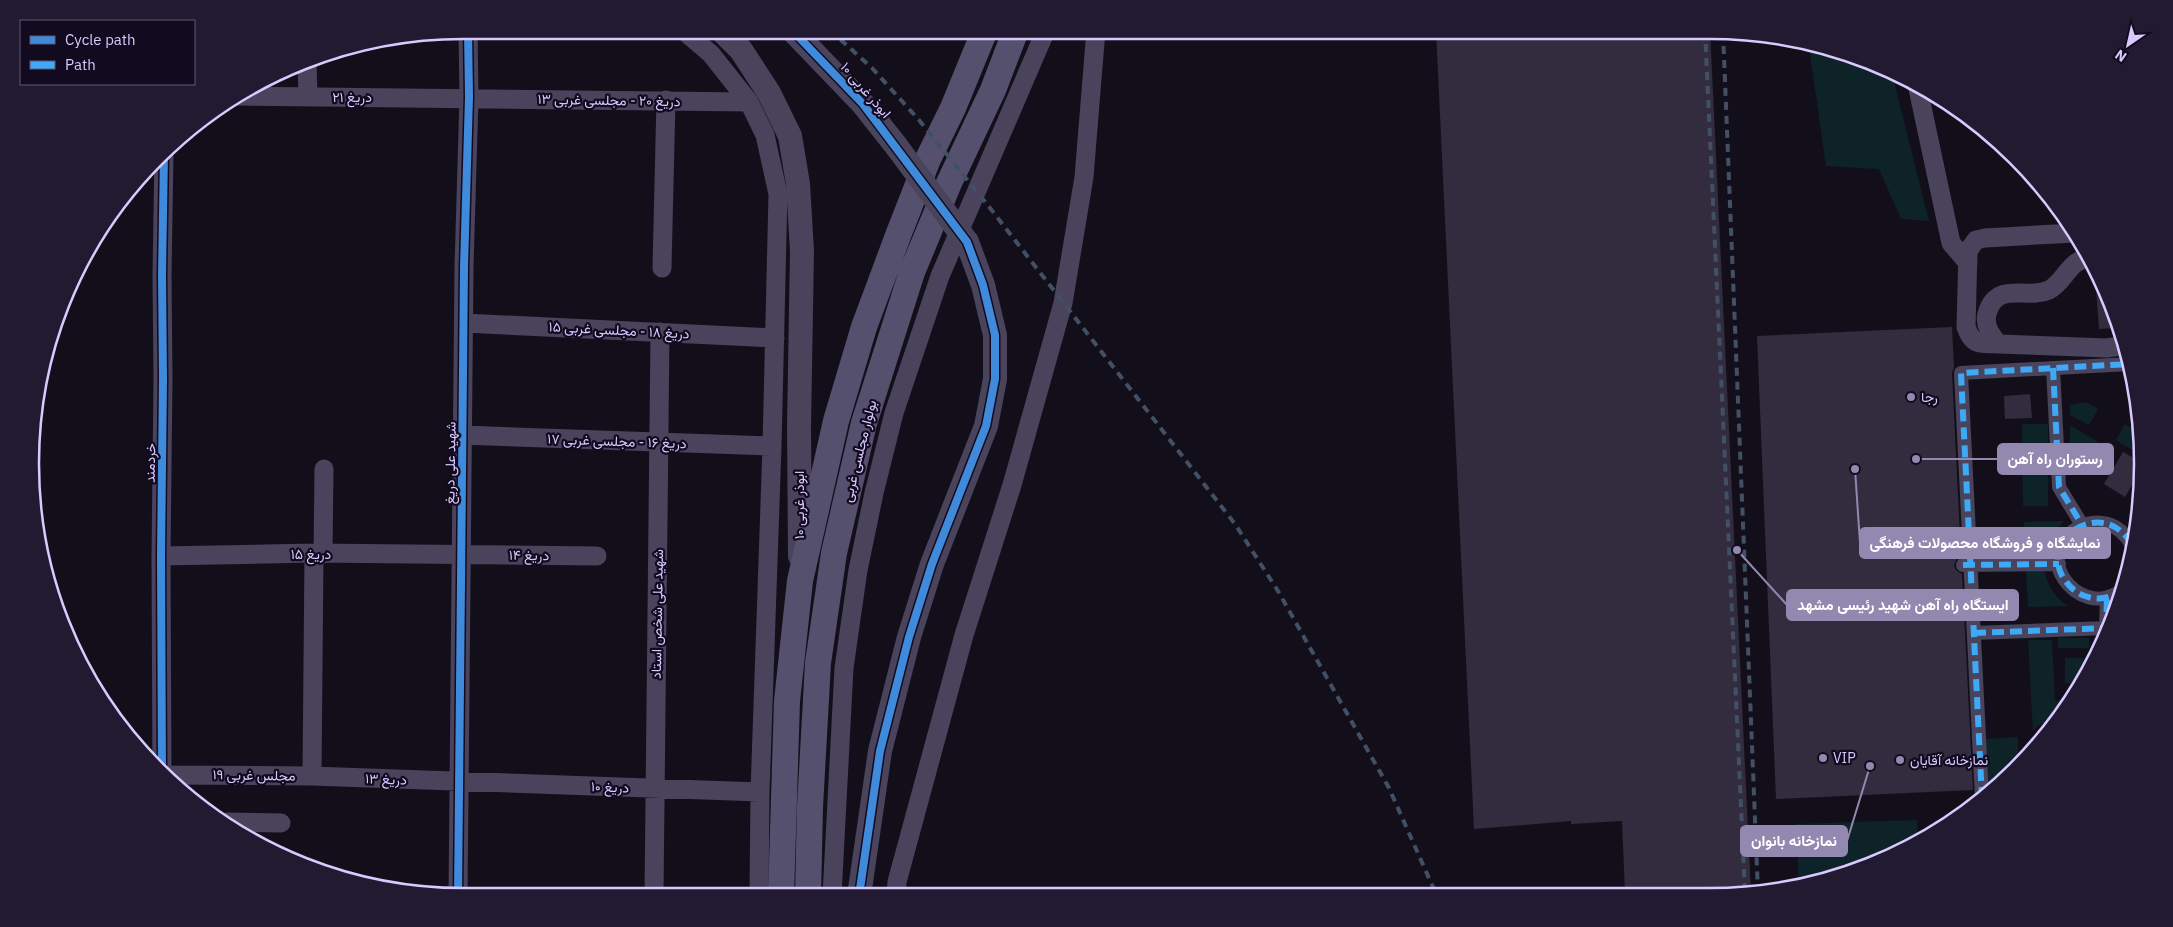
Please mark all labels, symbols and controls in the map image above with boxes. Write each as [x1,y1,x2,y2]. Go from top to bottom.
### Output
legend [20,20,195,85]
north arrow [2103,20,2153,70]
text: Cycle path [65,30,136,49]
text: N [2111,45,2130,66]
text: Path [65,55,96,74]
street label: ابوذر غربی ۱۰ [837,58,895,122]
street label: دریغ ۲۱ [332,88,372,108]
street label: دریغ ۲۰ - مجلسی غربی ۱۳ [537,90,681,112]
street label: دریغ ۱۸ - مجلسی غربی ۱۵ [548,317,690,345]
place label: رجا [1921,388,1938,406]
marker: رجا [1905,391,1917,403]
street label: بولوار مجلسی غربی [838,398,880,504]
street label: شهید علی دریغ [440,421,462,505]
street label: دریغ ۱۶ - مجلسی غربی ۱۷ [547,430,687,454]
street label: خردمند [141,443,159,483]
callout: رستوران راه آهن [1998,444,2113,474]
text: رستوران راه آهن [2007,449,2103,468]
street label: ابوذر غربی ۱۰ [790,471,808,539]
callout: نمایشگاه و فروشگاه محصولات فرهنگی [1860,528,2110,558]
text: نمایشگاه و فروشگاه محصولات فرهنگی [1870,533,2100,552]
street label: دریغ ۱۵ [291,545,332,565]
street label: دریغ ۱۴ [509,546,550,566]
street label: شهید علی شخص استاد [647,549,667,679]
callout: ایستگاه راه آهن شهید رئیسی مشهد [1787,590,2018,620]
text: ایستگاه راه آهن شهید رئیسی مشهد [1797,595,2009,614]
place label: VIP [1833,749,1856,767]
place label: نمازخانه آقایان [1910,751,1988,769]
marker: VIP [1817,752,1829,764]
marker: نمازخانه آقایان [1894,754,1906,766]
street label: مجلس غربی ۱۹ [212,765,296,785]
street label: دریغ ۱۳ [365,769,407,791]
street label: دریغ ۱۰ [590,777,630,799]
callout: نمازخانه بانوان [1741,826,1847,856]
text: نمازخانه بانوان [1751,831,1837,850]

